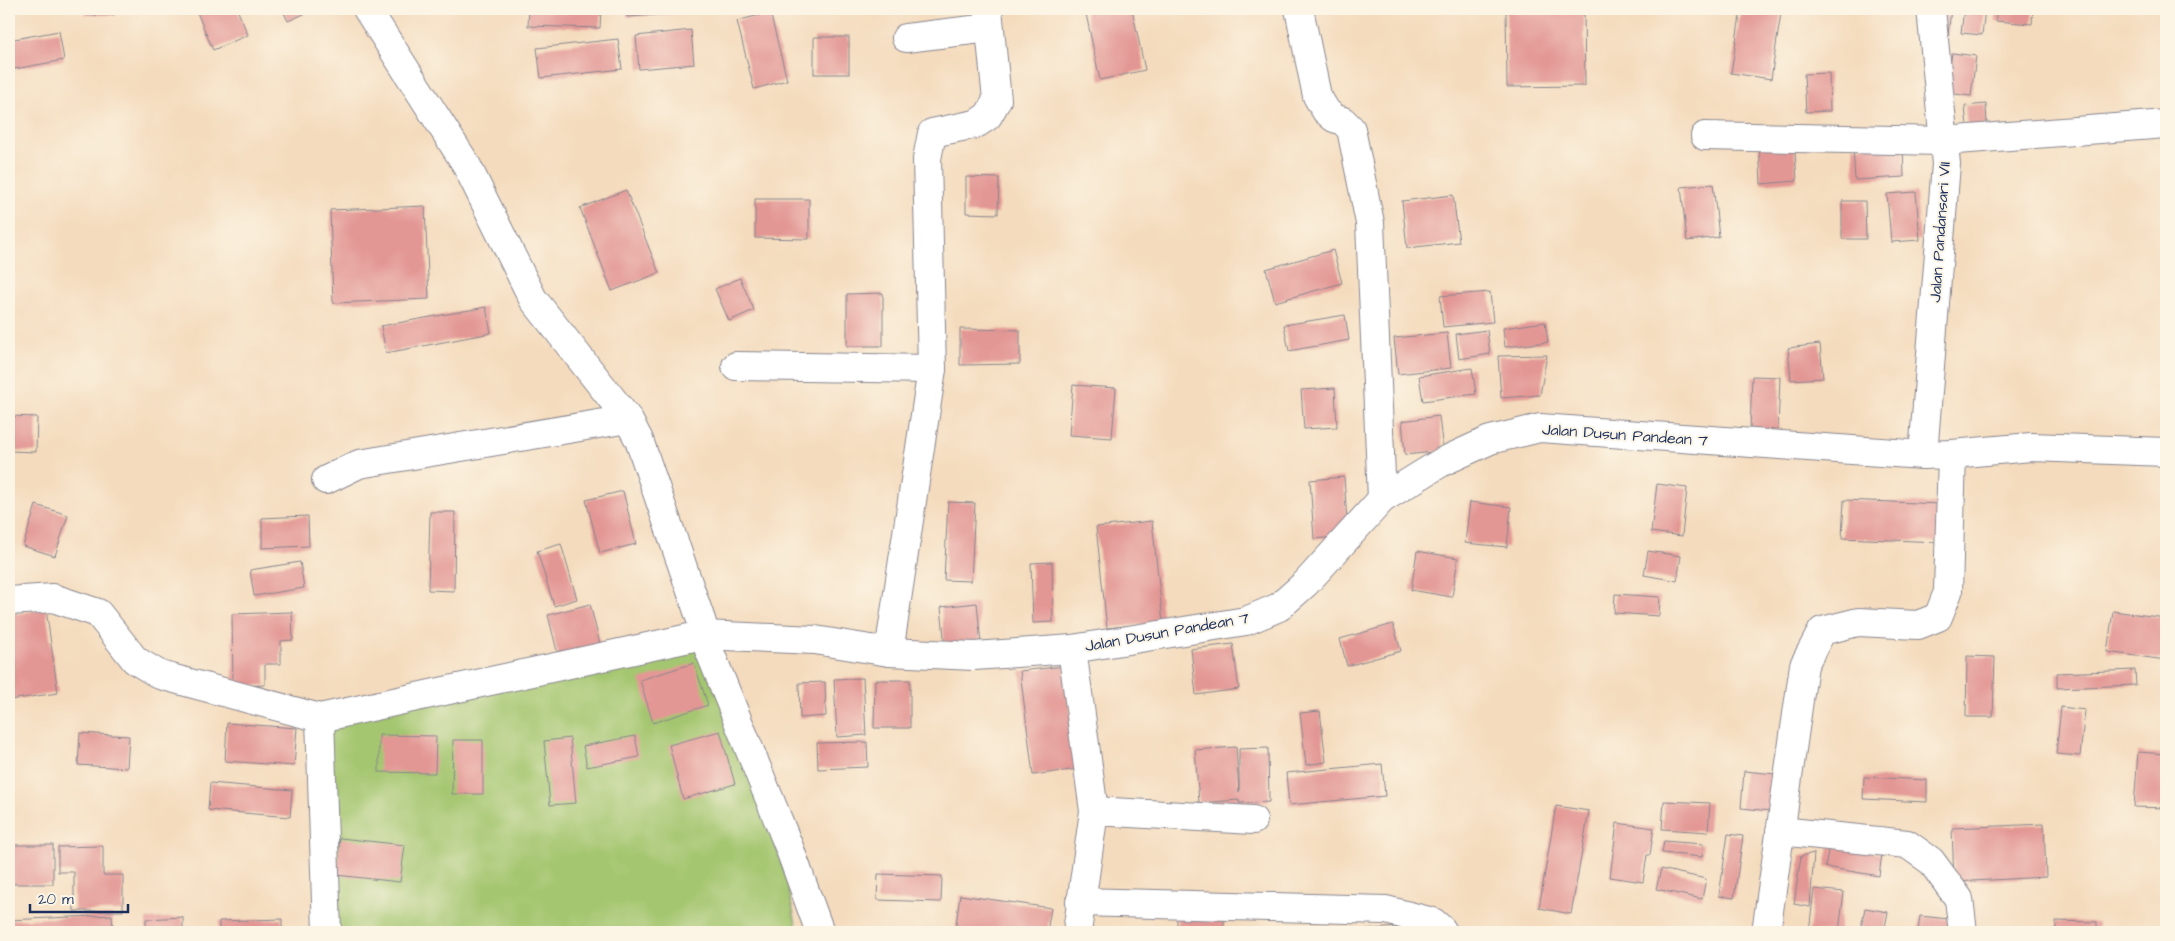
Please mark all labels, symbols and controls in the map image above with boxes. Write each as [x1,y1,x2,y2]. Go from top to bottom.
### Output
street label: Jalan Pandansari VII [1924,161,1956,303]
street label: Jalan Dusun Pandean 7 [1541,418,1709,452]
street label: Jalan Dusun Pandean 7 [1083,607,1251,657]
scale bar [30,881,128,913]
text: 20 m [38,889,74,910]

